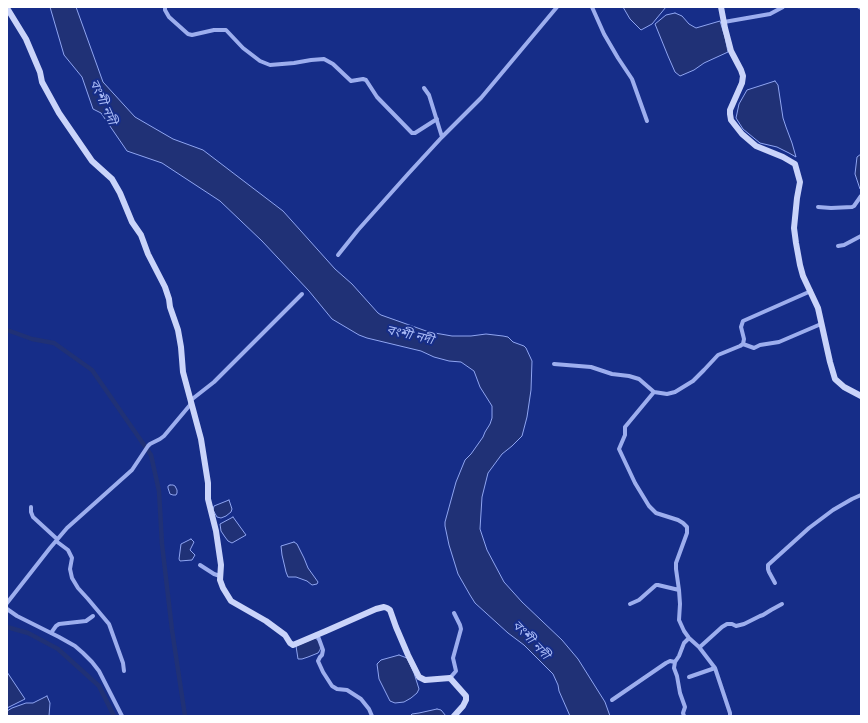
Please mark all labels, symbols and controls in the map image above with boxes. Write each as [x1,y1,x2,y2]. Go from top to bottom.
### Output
water label: বংশী নদী [86,77,120,127]
water label: বংশী নদী [385,322,435,348]
water label: বংশী নদী [509,617,553,663]

